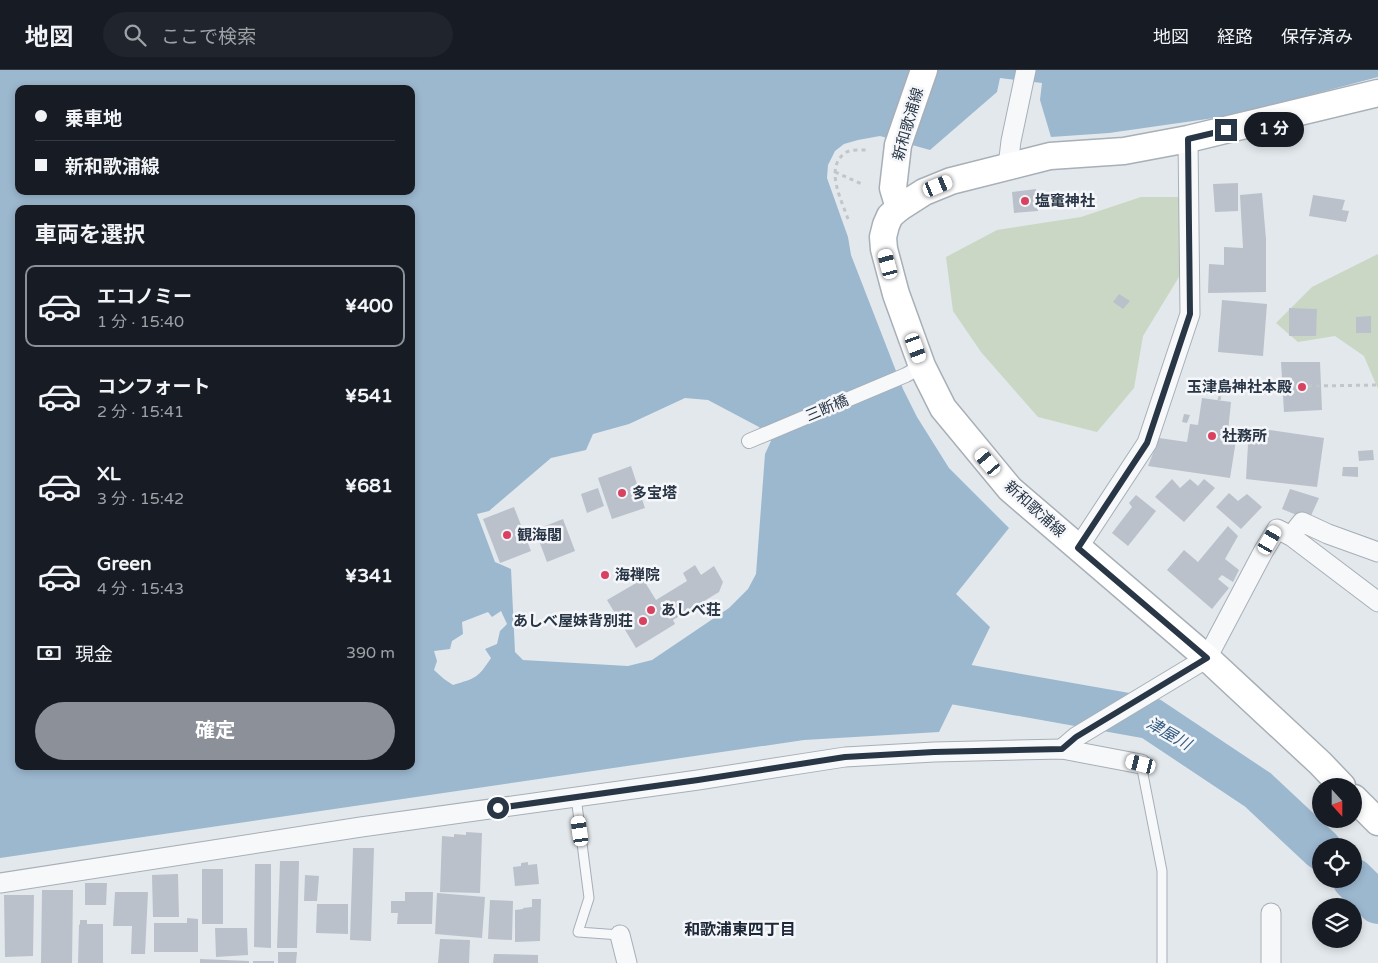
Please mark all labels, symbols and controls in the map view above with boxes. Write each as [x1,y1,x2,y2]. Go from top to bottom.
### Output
search box [103,12,453,57]
icon: search [121,21,149,49]
text: 地図 [25,23,73,52]
text: ここで検索 [161,26,256,48]
text: 地図 [1153,26,1189,48]
text: 経路 [1217,26,1253,48]
text: 保存済み [1281,26,1353,48]
street label: 新和歌浦線 [889,85,927,163]
text: 乗車地 [65,108,122,130]
callout: 1 分 [1244,112,1304,148]
route end [1215,119,1237,141]
text: 1 分 [1259,119,1289,139]
text: 新和歌浦線 [65,156,160,178]
car [921,173,954,199]
place label: 塩竃神社 [1035,192,1095,210]
marker: 塩竃神社 [1019,195,1031,207]
text: 車両を選択 [35,222,145,248]
car [876,248,899,280]
icon: car [37,284,82,329]
text: エコノミー [97,286,192,308]
text: ¥400 [345,295,393,317]
text: 1 分 · 15:40 [97,312,184,332]
car [903,331,928,365]
icon: car [37,374,82,419]
text: コンフォート [97,376,210,398]
place label: 玉津島神社本殿 [1187,378,1292,396]
marker: 玉津島神社本殿 [1296,381,1308,393]
text: ¥541 [345,385,393,407]
street label: 三断橋 [803,391,851,425]
text: 2 分 · 15:41 [97,402,184,422]
place label: 社務所 [1222,427,1267,445]
marker: 社務所 [1206,430,1218,442]
car [972,446,1003,478]
text: XL [97,463,121,485]
icon: car [37,464,82,509]
text: ¥681 [345,475,393,497]
street label: 新和歌浦線 [1001,477,1069,541]
place label: 多宝塔 [632,484,677,502]
marker: 多宝塔 [616,487,628,499]
text: 3 分 · 15:42 [97,489,184,509]
car [1256,523,1283,557]
place label: 観海閣 [517,526,562,544]
marker: 観海閣 [501,529,513,541]
text: Green [97,553,151,575]
icon: car [37,554,82,599]
text: ¥341 [345,565,393,587]
place label: 海禅院 [615,566,660,584]
marker: 海禅院 [599,569,611,581]
text: 4 分 · 15:43 [97,579,184,599]
place label: あしべ荘 [661,601,721,619]
marker: あしべ荘 [645,604,657,616]
place label: あしべ屋妹背別荘 [513,612,633,630]
marker: あしべ屋妹背別荘 [637,615,649,627]
icon: cash [35,639,63,667]
text: 390 m [346,643,395,663]
text: 現金 [75,644,113,666]
button: 確定 [35,702,395,760]
water label: 津屋川 [1143,713,1196,756]
car [1124,753,1157,775]
north arrow [1312,778,1362,828]
map controls [1312,778,1362,948]
route start [487,797,509,819]
car [570,815,589,847]
button: locate [1312,838,1362,888]
button: layers [1312,898,1362,948]
district label: 和歌浦東四丁目 [684,920,796,940]

